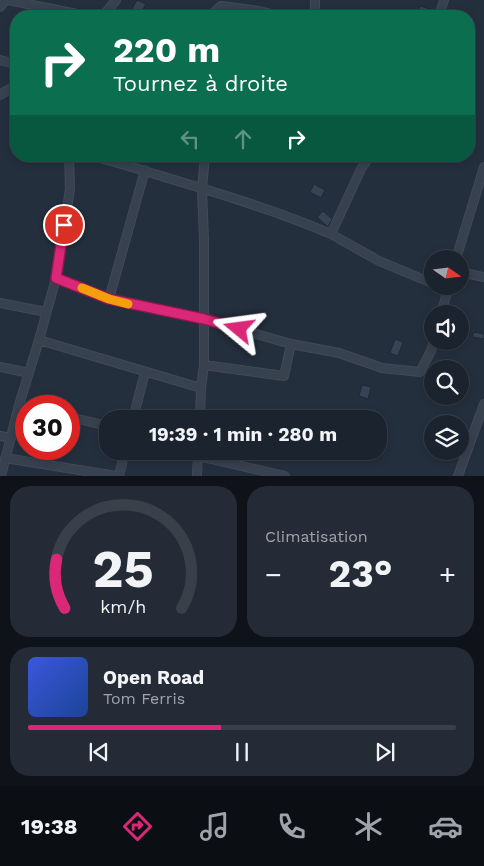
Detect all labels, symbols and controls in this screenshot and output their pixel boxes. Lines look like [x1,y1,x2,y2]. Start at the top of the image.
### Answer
text: 220 m [113,29,220,71]
icon: right [30,30,95,95]
text: Tournez à droite [113,71,288,96]
icon: left [176,125,204,153]
icon: ahead [229,125,257,153]
icon: right [282,125,310,153]
pin [43,204,85,246]
icon: arrive [50,211,78,239]
north arrow [424,250,469,295]
map controls [424,250,469,460]
position arrow [212,302,264,354]
button: sound [424,305,469,350]
button: search [424,360,469,405]
speed limit sign: 30 [15,395,80,460]
button: layers [424,415,469,460]
text: 19:39 · 1 min · 280 m [149,423,337,446]
text: Climatisation [265,527,368,546]
text: 25 [93,539,154,600]
text: 23° [329,552,393,596]
text: − [265,558,282,591]
text: + [439,558,456,591]
text: km/h [100,596,147,617]
text: Open Road [103,666,204,689]
text: Tom Ferris [103,689,185,708]
icon: previous [85,738,113,766]
icon: pause [228,738,256,766]
icon: next [371,738,399,766]
icon: directions [120,809,155,844]
icon: music [197,809,232,844]
icon: phone [274,809,309,844]
icon: climate [351,809,386,844]
icon: car [428,809,463,844]
text: 19:38 [21,814,78,839]

